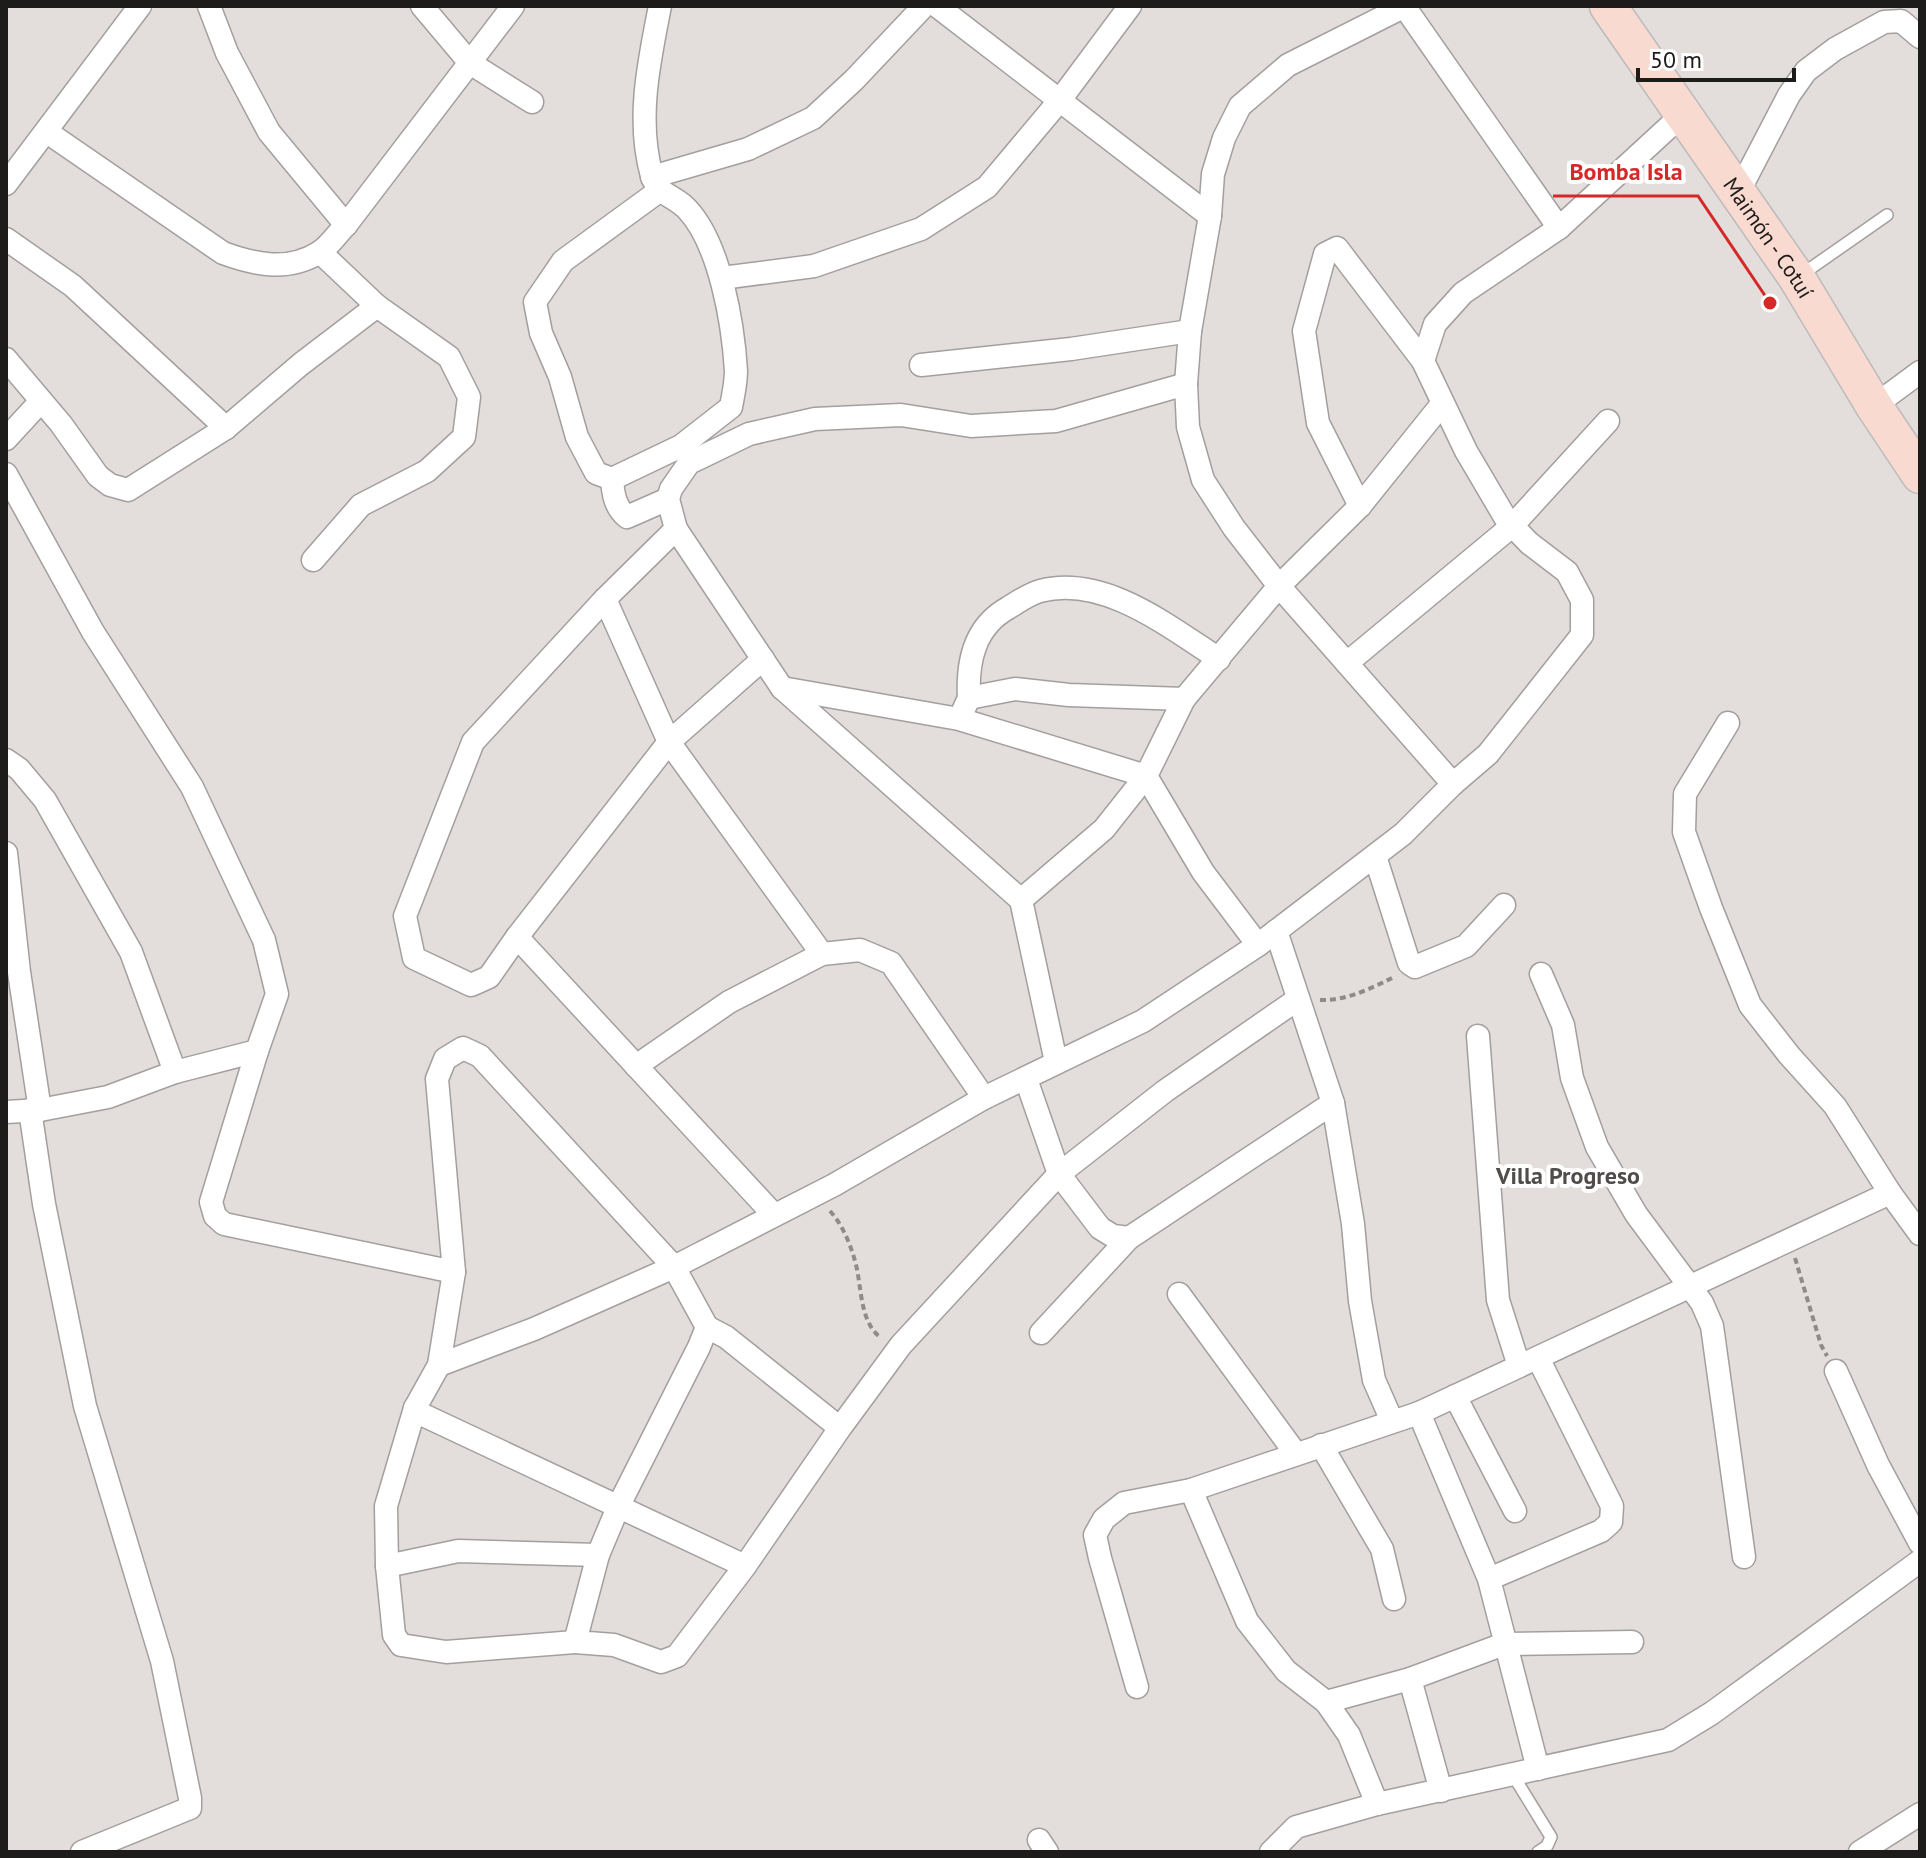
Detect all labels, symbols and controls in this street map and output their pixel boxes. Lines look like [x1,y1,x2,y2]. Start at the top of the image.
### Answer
scale bar [1638,32,1794,82]
text: 50 m [1650,44,1702,75]
callout: Bomba Isla [1553,148,1698,196]
text: Bomba Isla [1569,156,1683,187]
street label: Maimón - Cotuí [1717,172,1820,304]
district label: Villa Progreso [1495,1160,1640,1191]

